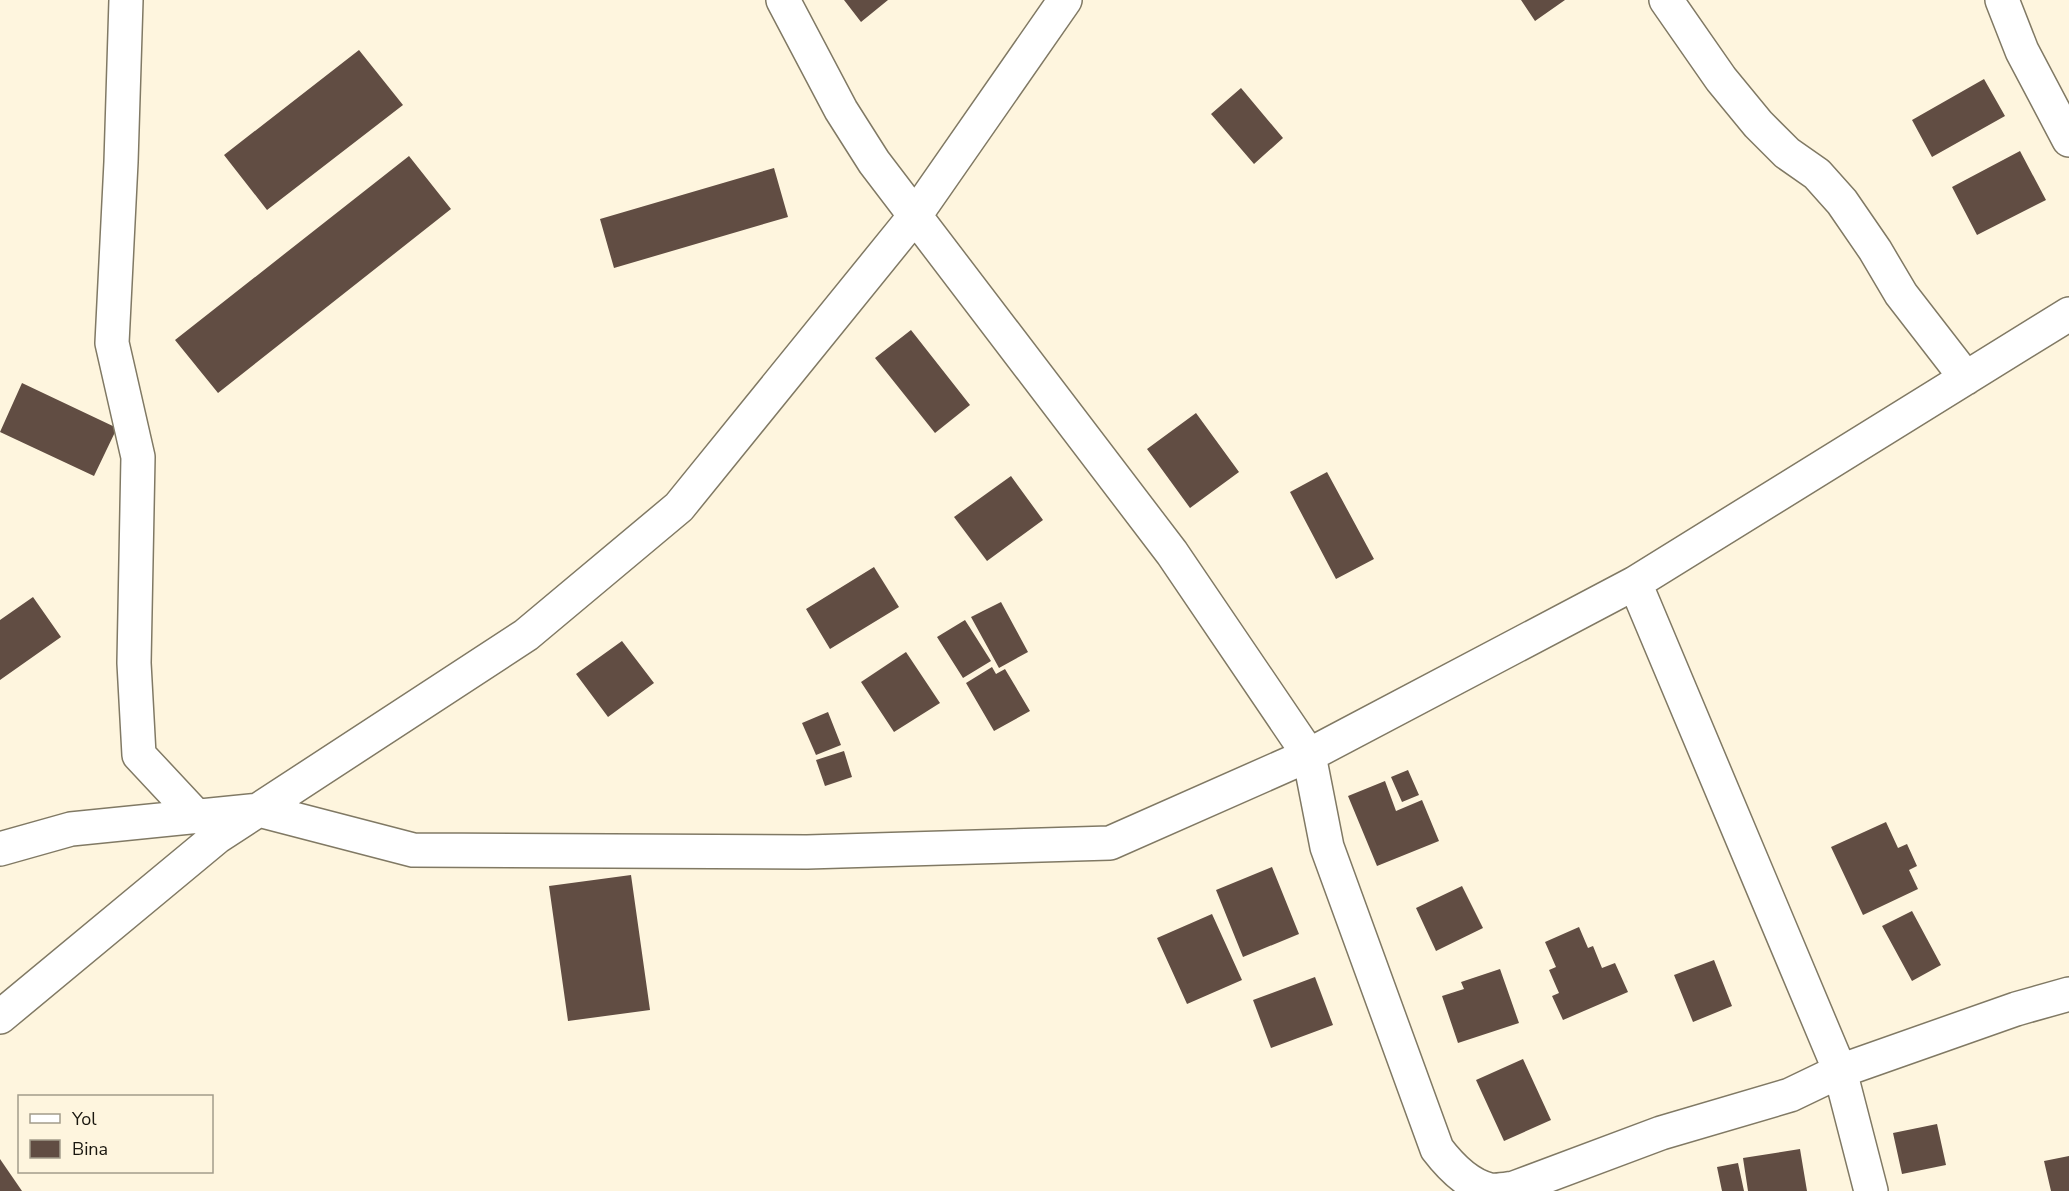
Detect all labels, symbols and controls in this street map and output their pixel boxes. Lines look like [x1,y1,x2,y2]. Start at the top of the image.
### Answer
legend [18,1095,213,1173]
text: Yol [71,1107,97,1131]
text: Bina [72,1137,108,1161]

